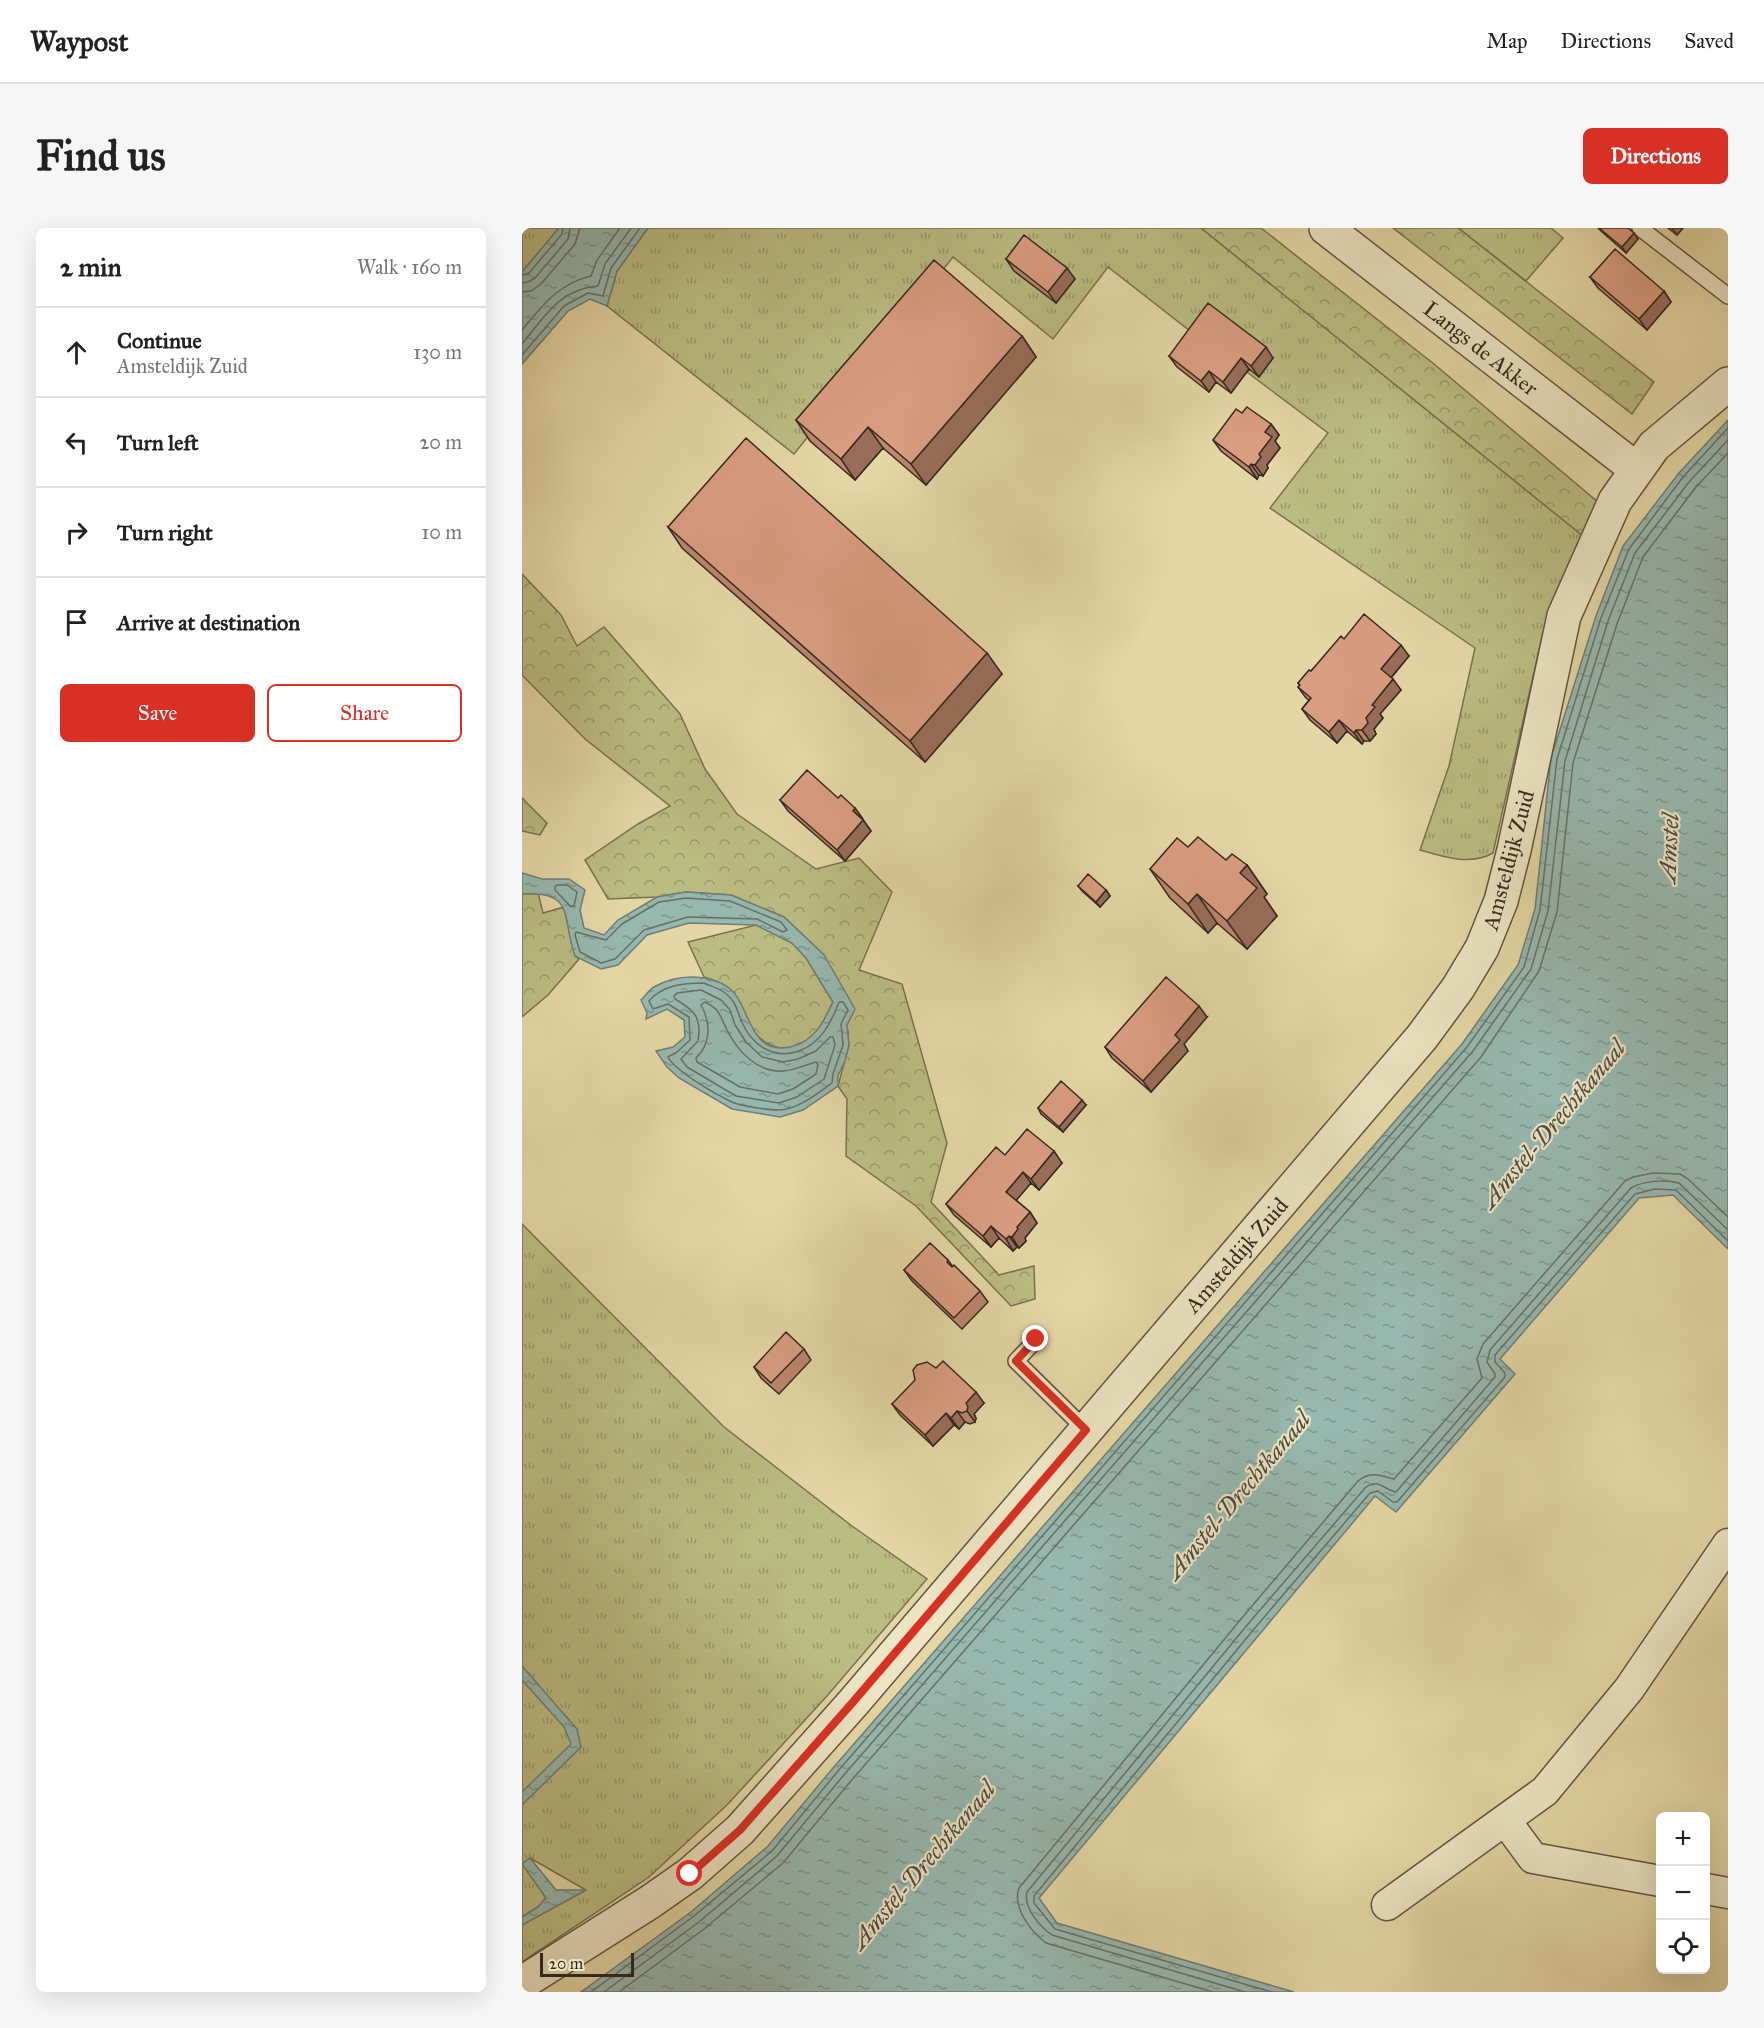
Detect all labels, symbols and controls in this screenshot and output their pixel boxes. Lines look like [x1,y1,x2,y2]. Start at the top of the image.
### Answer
text: Waypost [30,24,128,59]
text: Map [1487,28,1528,54]
text: Directions [1561,28,1651,54]
text: Saved [1684,28,1734,54]
button: Directions [1583,128,1728,184]
text: Find us [36,130,166,182]
text: 2 min [60,251,121,283]
text: Walk · 160 m [357,255,462,279]
street label: Langs de Akker [1418,295,1544,402]
text: Continue [117,327,202,354]
icon: ahead [60,336,93,369]
text: 130 m [413,340,462,364]
text: Amsteldijk Zuid [117,354,248,378]
icon: left [60,426,93,459]
text: Turn left [117,429,199,456]
text: 20 m [419,430,462,454]
icon: right [60,516,93,549]
text: Turn right [117,519,213,546]
text: 10 m [421,520,462,544]
icon: arrive [60,606,93,639]
text: Arrive at destination [117,609,300,636]
button: Save [60,684,255,742]
button: Share [267,684,462,742]
street label: Amsteldijk Zuid [1477,787,1540,934]
water label: Amstel [1652,810,1686,886]
water label: Amstel-Drechtkanaal [1472,1032,1634,1216]
street label: Amsteldijk Zuid [1178,1192,1294,1319]
route end [1022,1325,1048,1351]
water label: Amstel-Drechtkanaal [1157,1403,1319,1587]
water label: Amstel-Drechtkanaal [842,1773,1004,1957]
map controls [1656,1812,1710,1974]
button: + [1656,1812,1710,1866]
route start [676,1860,702,1886]
button: − [1656,1866,1710,1920]
button: locate [1656,1920,1710,1974]
scale bar [540,1950,634,1978]
text: 20 m [549,1954,583,1973]

